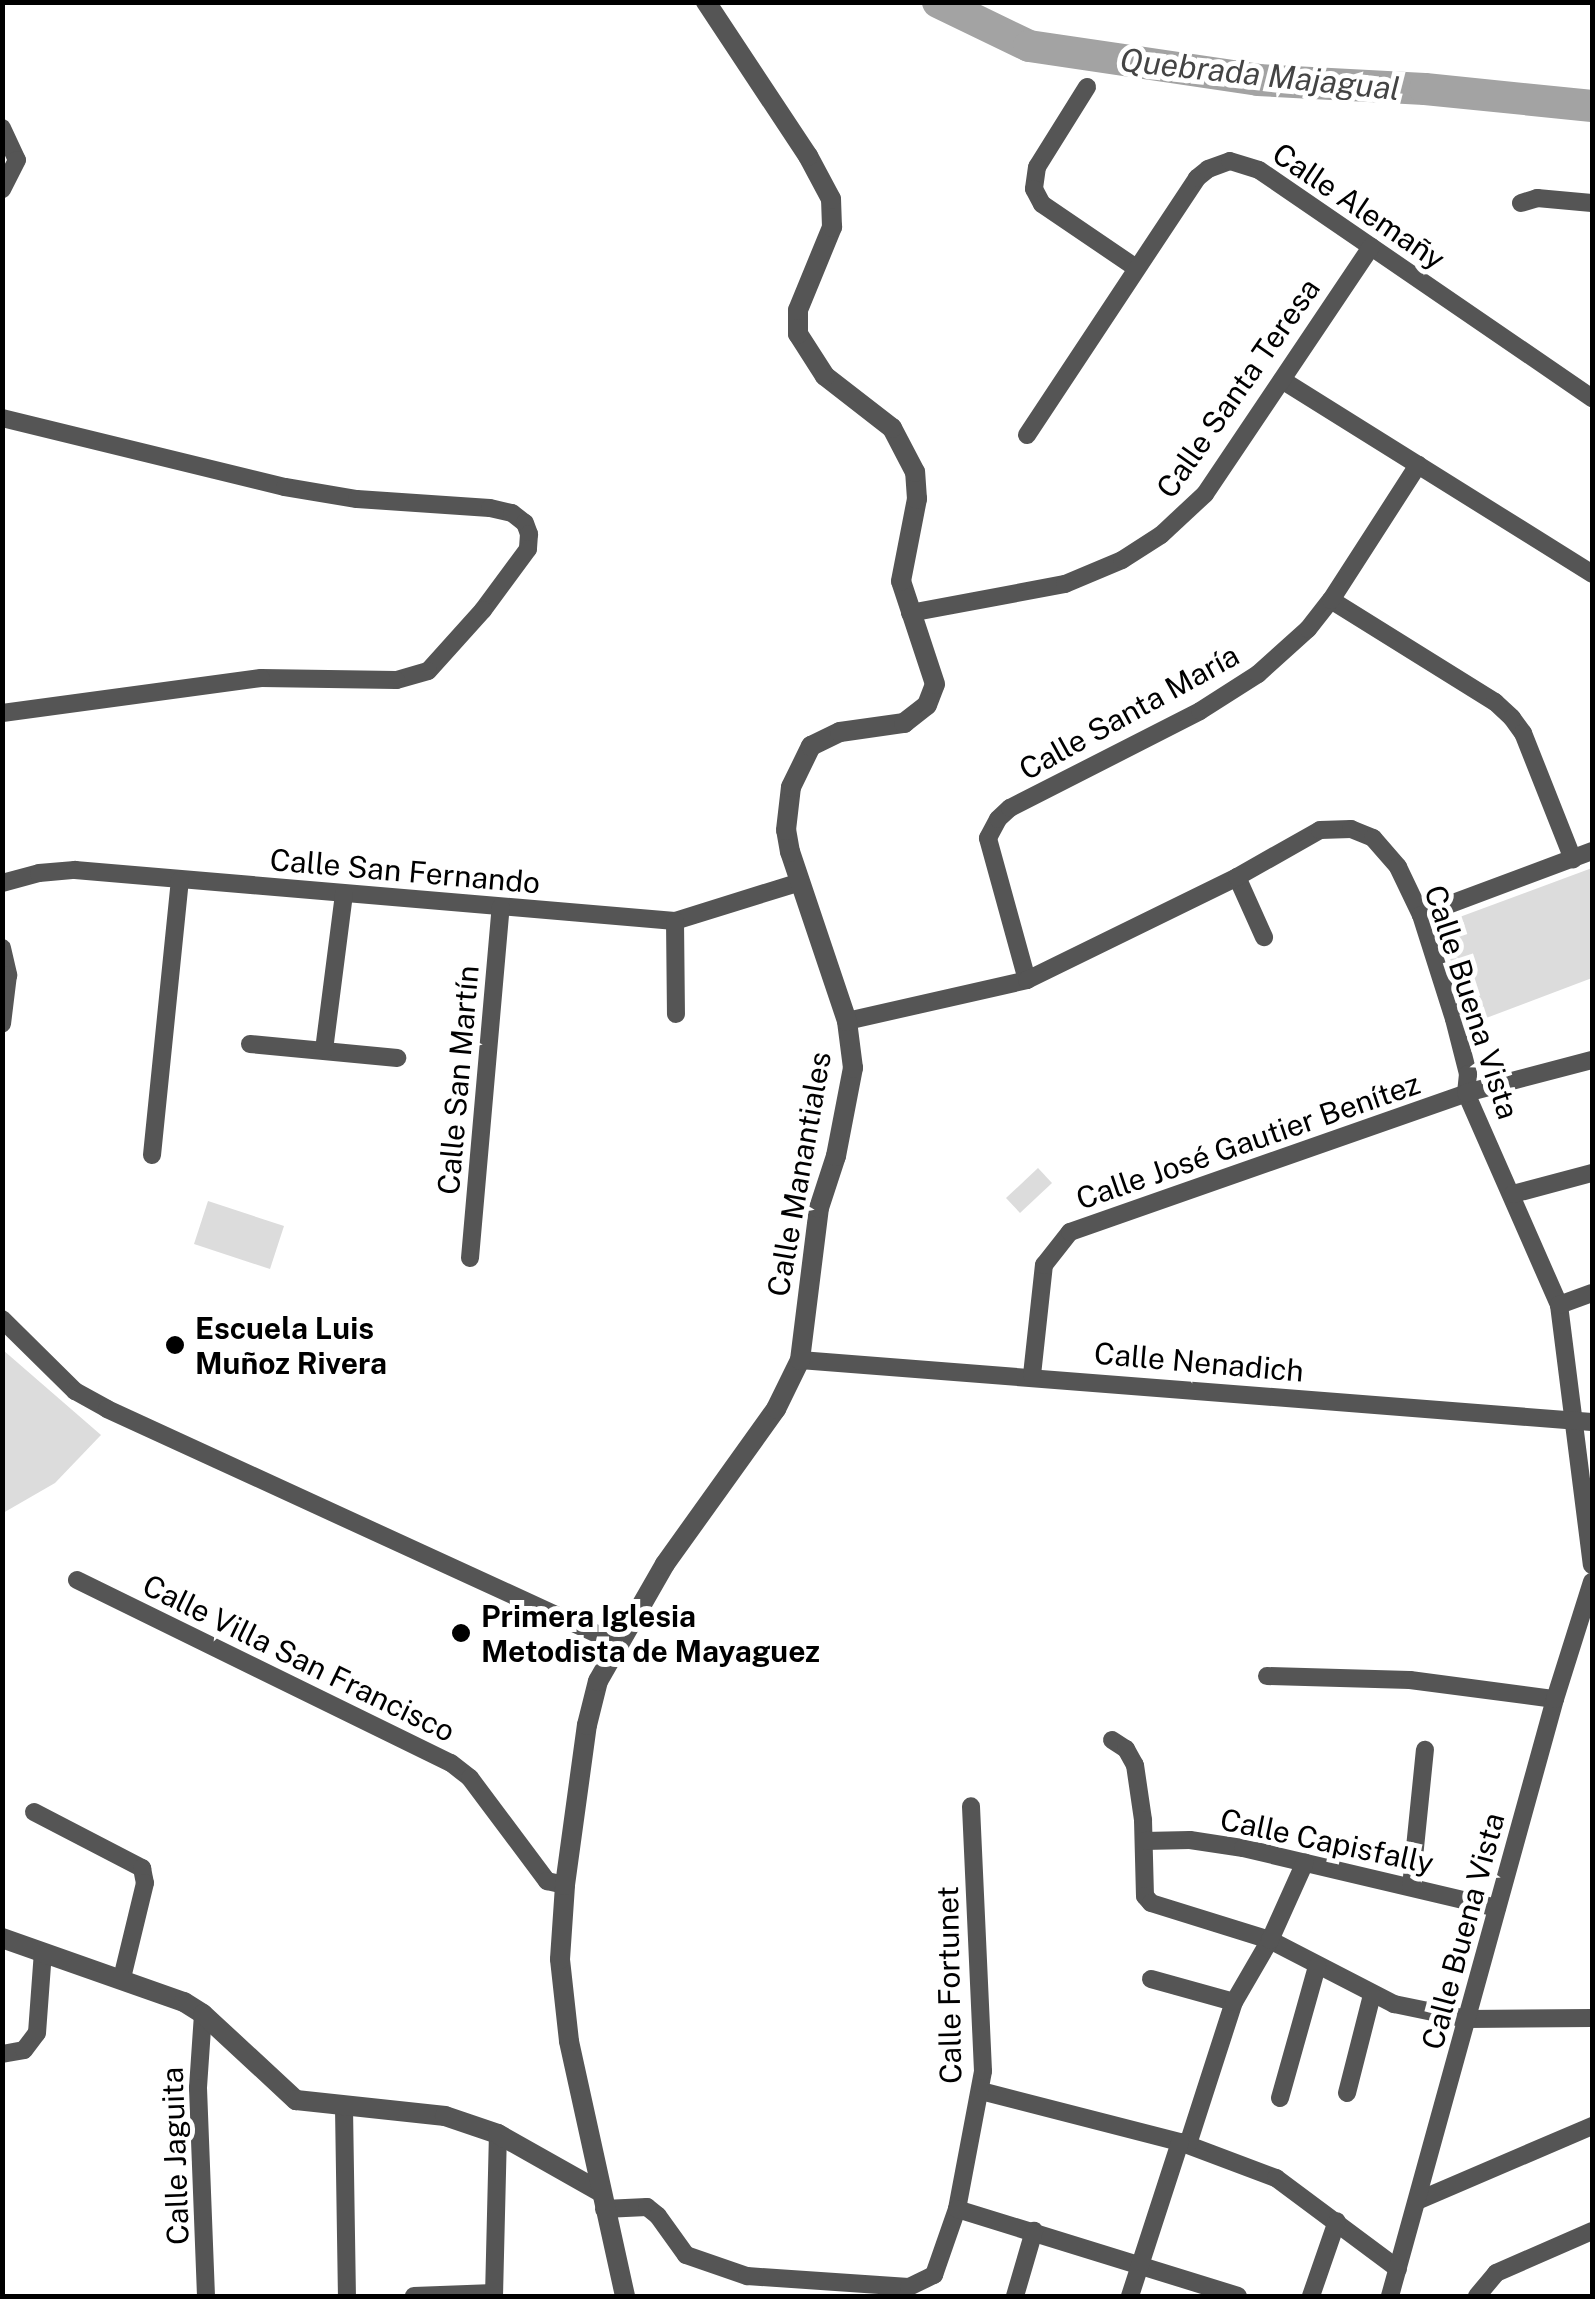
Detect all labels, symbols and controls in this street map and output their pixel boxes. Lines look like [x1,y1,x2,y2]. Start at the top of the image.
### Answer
water label: Quebrada Majagual [1118,41,1402,109]
street label: Calle Alemañy [1266,135,1452,277]
street label: Calle Santa Teresa [1149,271,1327,505]
street label: Calle Santa María [1013,637,1245,787]
street label: Calle San Fernando [268,841,542,901]
street label: Calle Buena Vista [1417,880,1527,1124]
street label: Calle San Martín [430,964,486,1196]
street label: Calle Manantiales [760,1049,838,1299]
street label: Calle José Gautier Benítez [1071,1065,1425,1217]
place label: Escuela Luis Muñoz Rivera [195,1310,387,1380]
marker: Escuela Luis Muñoz Rivera [164,1334,186,1356]
street label: Calle Nenadich [1093,1335,1305,1389]
street label: Calle Villa San Francisco [137,1567,461,1749]
place label: Primera Iglesia Metodista de Mayaguez [481,1598,820,1668]
marker: Primera Iglesia Metodista de Mayaguez [450,1622,472,1644]
street label: Calle Capisfally [1217,1801,1437,1881]
street label: Calle Buena Vista [1414,1808,1512,2054]
street label: Calle Fortunet [929,1886,969,2084]
street label: Calle Jaguita [154,2066,196,2246]

